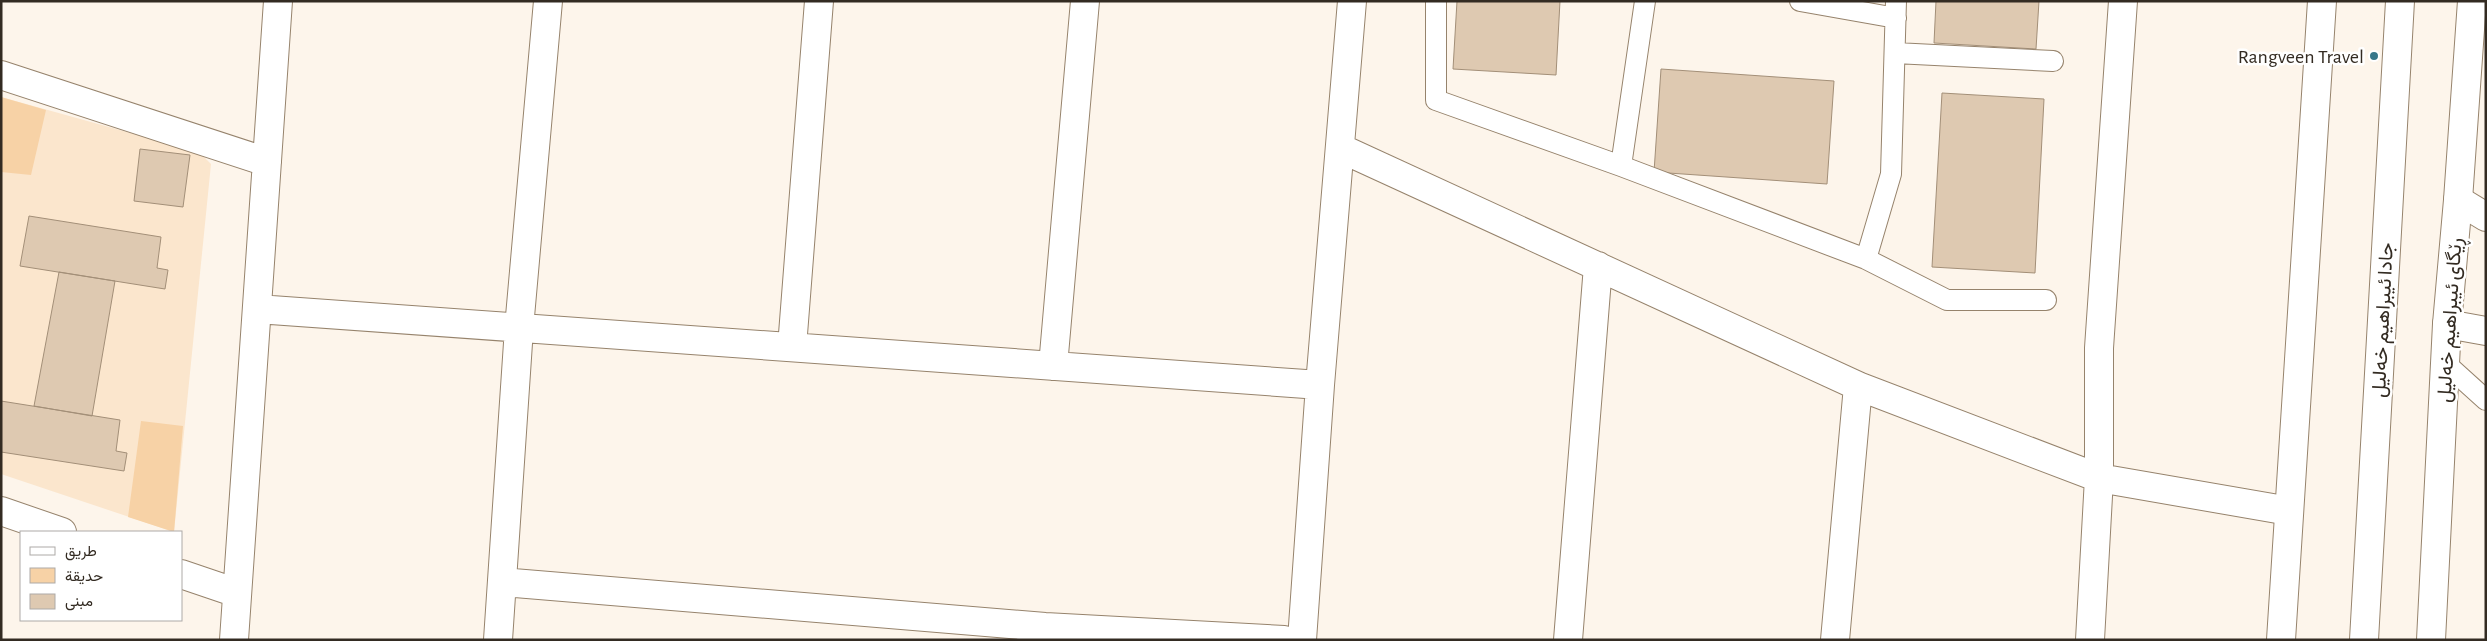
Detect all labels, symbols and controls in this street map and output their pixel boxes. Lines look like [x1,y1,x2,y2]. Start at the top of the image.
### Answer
place label: Rangveen Travel [2238,47,2364,67]
marker: Rangveen Travel [2368,50,2380,62]
street label: ڕێگای ئیبراهیم خەلیل [2434,237,2471,404]
street label: جادا ئیبراهیم خەلیل [2369,242,2399,398]
legend [20,531,182,621]
text: طريق [65,544,97,561]
text: حديقة [65,569,103,585]
text: مبنى [65,594,93,611]

